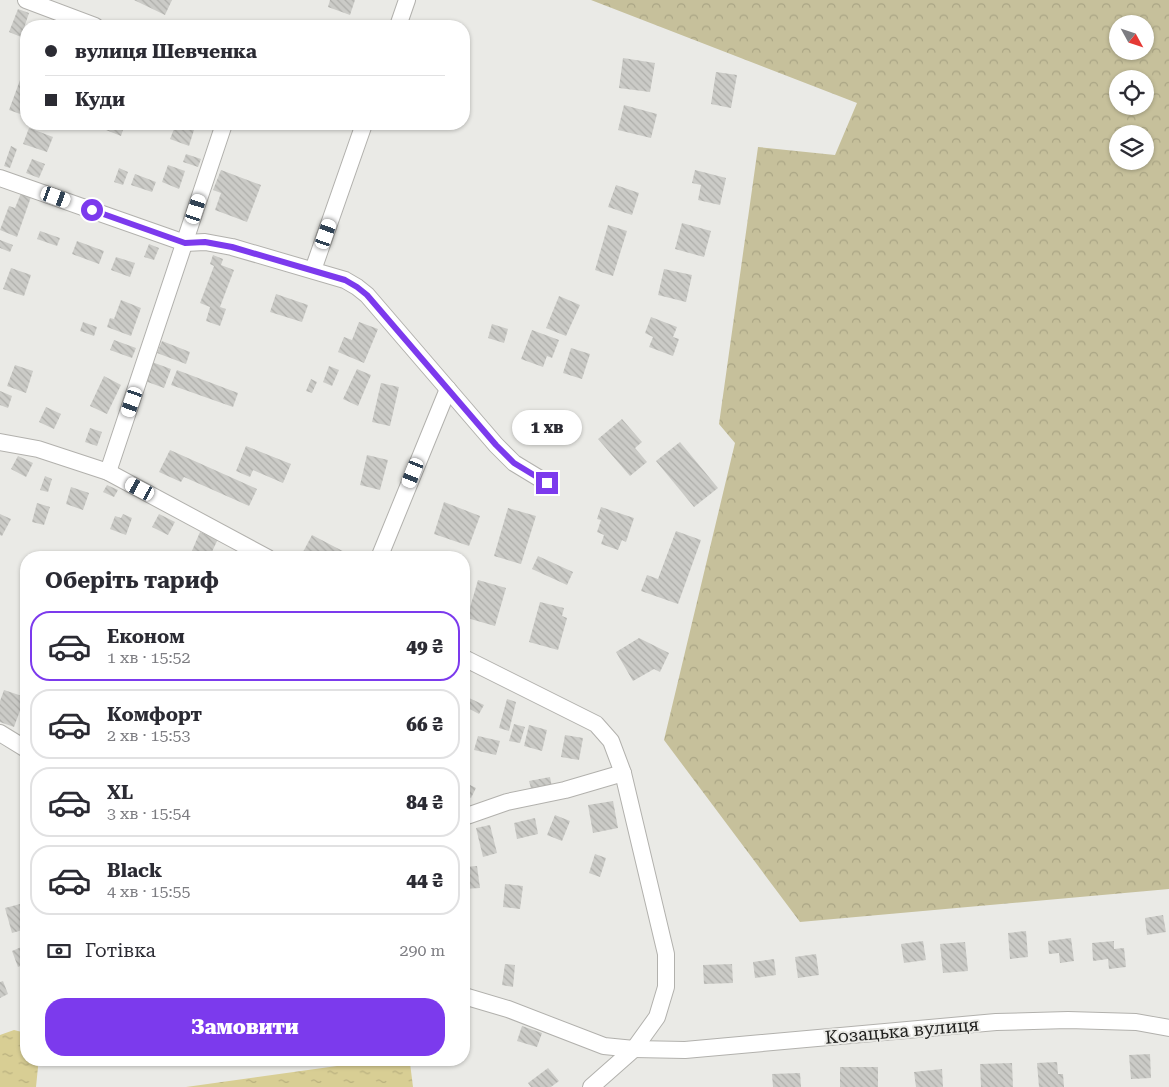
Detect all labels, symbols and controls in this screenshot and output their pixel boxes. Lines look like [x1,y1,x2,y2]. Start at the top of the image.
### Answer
north arrow [1109,15,1154,60]
map controls [1109,15,1154,170]
text: вулиця Шевченка [75,40,257,63]
button: locate [1109,70,1154,115]
text: Куди [75,88,125,111]
button: layers [1109,125,1154,170]
car [39,185,72,209]
car [184,192,207,226]
route start [81,199,103,221]
car [314,217,337,251]
car [120,385,143,419]
callout: 1 хв [512,410,582,446]
text: 1 хв [531,418,563,437]
car [400,456,425,490]
route end [536,472,558,494]
car [123,475,156,503]
text: Оберіть тариф [45,568,219,593]
icon: car [47,624,92,669]
text: Економ [107,625,185,648]
text: 49 ₴ [406,635,443,658]
text: 1 хв · 15:52 [107,648,191,667]
icon: car [47,702,92,747]
text: Комфорт [107,703,202,726]
text: 66 ₴ [406,713,443,736]
text: 2 хв · 15:53 [107,726,191,745]
icon: car [47,780,92,825]
text: XL [107,781,133,804]
text: 84 ₴ [406,791,443,814]
text: 3 хв · 15:54 [107,804,191,823]
icon: car [47,858,92,903]
text: Black [107,859,162,882]
text: 44 ₴ [406,869,443,892]
text: 4 хв · 15:55 [107,882,191,901]
icon: cash [45,937,73,965]
text: Готівка [85,939,156,962]
text: 290 m [399,941,445,960]
button: Замовити [45,998,445,1056]
street label: Козацька вулиця [824,1013,980,1048]

